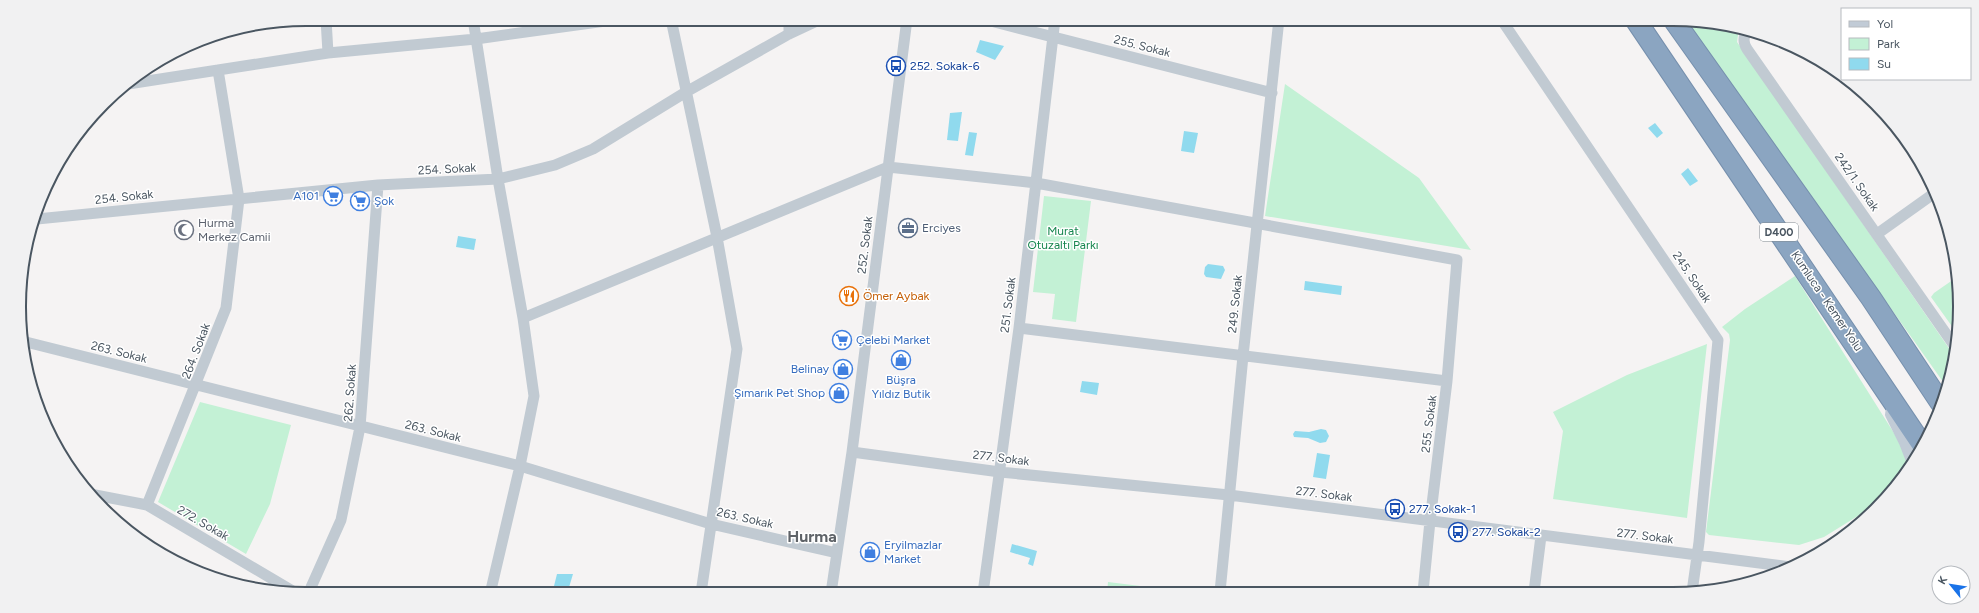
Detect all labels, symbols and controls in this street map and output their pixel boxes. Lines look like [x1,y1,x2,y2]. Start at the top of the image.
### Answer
legend [1841,8,1971,80]
text: Yol [1877,17,1893,31]
street label: 255. Sokak [1112,32,1172,60]
text: Park [1877,37,1900,51]
bus stop icon: 252. Sokak-6 [885,55,907,77]
text: Su [1877,57,1891,71]
place label: 252. Sokak-6 [910,59,980,73]
street label: 242/1. Sokak [1832,150,1882,214]
street label: 254. Sokak [417,160,477,178]
supermarket icon: A101 [322,185,344,207]
street label: 254. Sokak [94,187,154,207]
place label: A101 [293,189,319,203]
supermarket icon: Şok [349,190,371,212]
place label: Şok [374,194,394,208]
street label: 252. Sokak [855,215,875,275]
place label: Hurma Merkez Camii [198,216,270,244]
office icon: Erciyes [897,217,919,239]
mosque icon: Hurma Merkez Camii [173,219,195,241]
place label: Erciyes [922,221,961,235]
road number: D400 [1760,223,1798,241]
park label: Murat Otuzaltı Parkı [1027,224,1099,252]
street label: Kumluca - Kemer Yolu [1788,248,1866,354]
street label: 245. Sokak [1670,249,1714,305]
street label: 249. Sokak [1225,274,1245,334]
street label: 251. Sokak [998,276,1018,334]
restaurant icon: Ömer Aybak [838,285,860,307]
place label: Ömer Aybak [863,289,930,303]
street label: 264. Sokak [179,321,213,381]
supermarket icon: Çelebi Market [831,329,853,351]
place label: Çelebi Market [856,333,931,347]
street label: 263. Sokak [89,338,149,366]
shop icon: Büşra Yıldız Butik [890,349,912,371]
shop icon: Belinay [832,358,854,380]
place label: Belinay [791,362,830,376]
street label: 262. Sokak [341,364,359,422]
place label: Büşra Yıldız Butik [872,373,930,401]
shop icon: Şımarık Pet Shop [828,382,850,404]
place label: Şımarık Pet Shop [734,386,825,400]
street label: 255. Sokak [1419,394,1439,454]
street label: 263. Sokak [403,417,463,445]
street label: 277. Sokak [972,448,1030,468]
street label: 277. Sokak [1295,484,1353,504]
bus stop icon: 277. Sokak-1 [1384,498,1406,520]
place label: 277. Sokak-1 [1409,502,1476,516]
street label: 272. Sokak [175,503,231,543]
street label: 263. Sokak [715,505,775,531]
bus stop icon: 277. Sokak-2 [1447,521,1469,543]
place label: 277. Sokak-2 [1472,525,1541,539]
street label: 277. Sokak [1616,526,1674,546]
district label: Hurma [787,527,837,546]
place label: Eryilmazlar Market [884,538,942,566]
shop icon: Eryilmazlar Market [859,541,881,563]
north arrow [1931,565,1971,605]
text: K [1935,573,1951,587]

